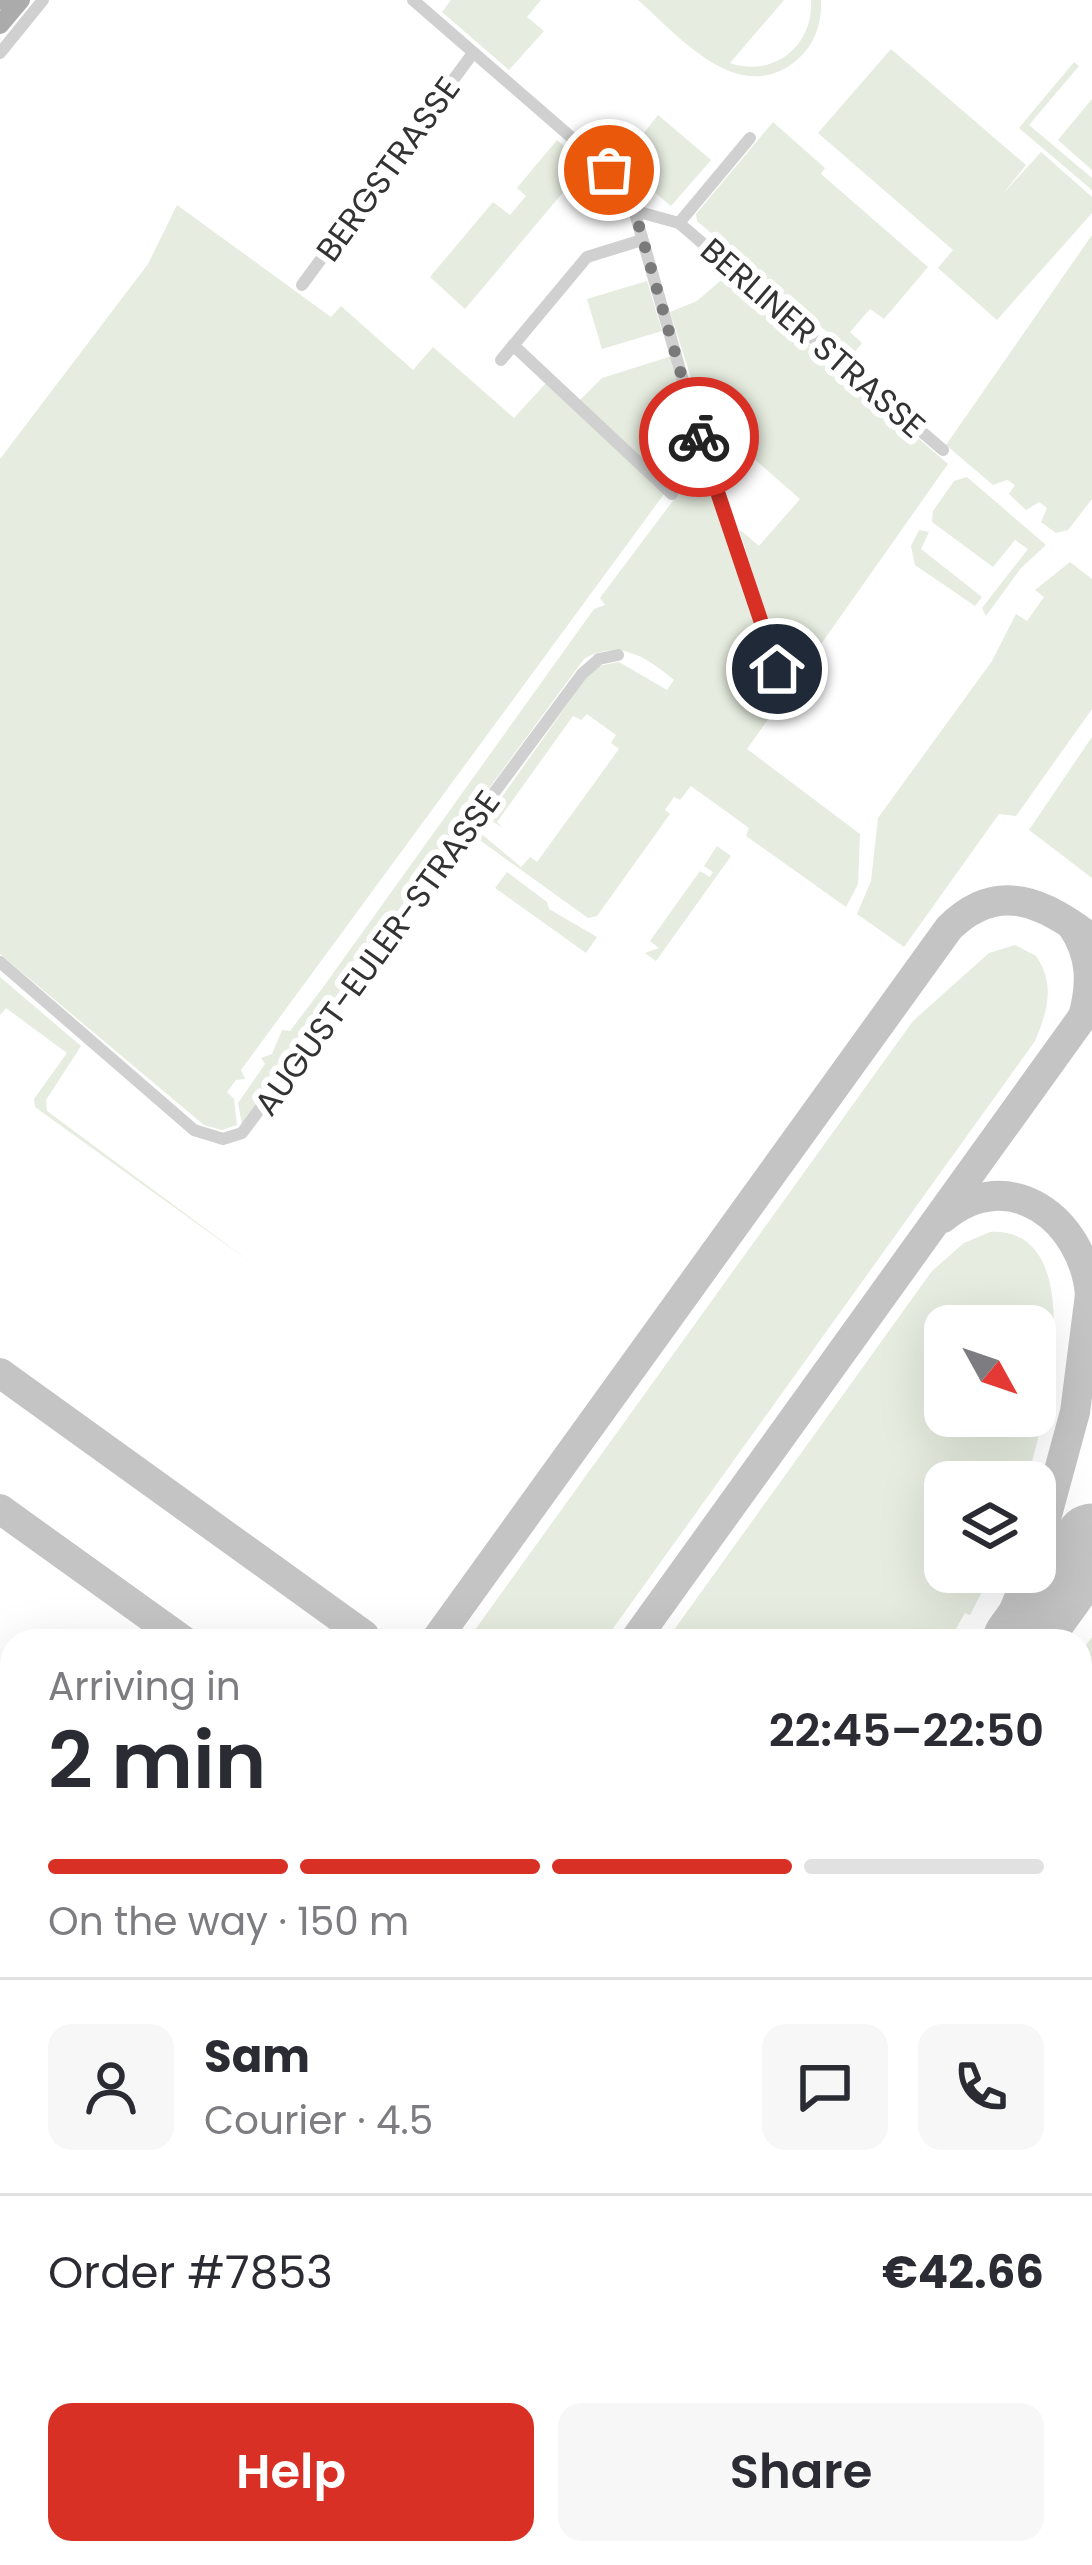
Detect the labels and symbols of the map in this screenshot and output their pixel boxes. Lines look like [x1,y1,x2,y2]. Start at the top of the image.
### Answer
street label: BERGSTRASSE [305,67,471,271]
pin [558,119,660,221]
street label: BERLINER STRASSE [690,227,936,449]
courier [639,377,759,497]
pin [726,618,828,720]
street label: AUGUST-EULER-STRASSE [243,781,511,1125]
north arrow [924,1305,1056,1437]

